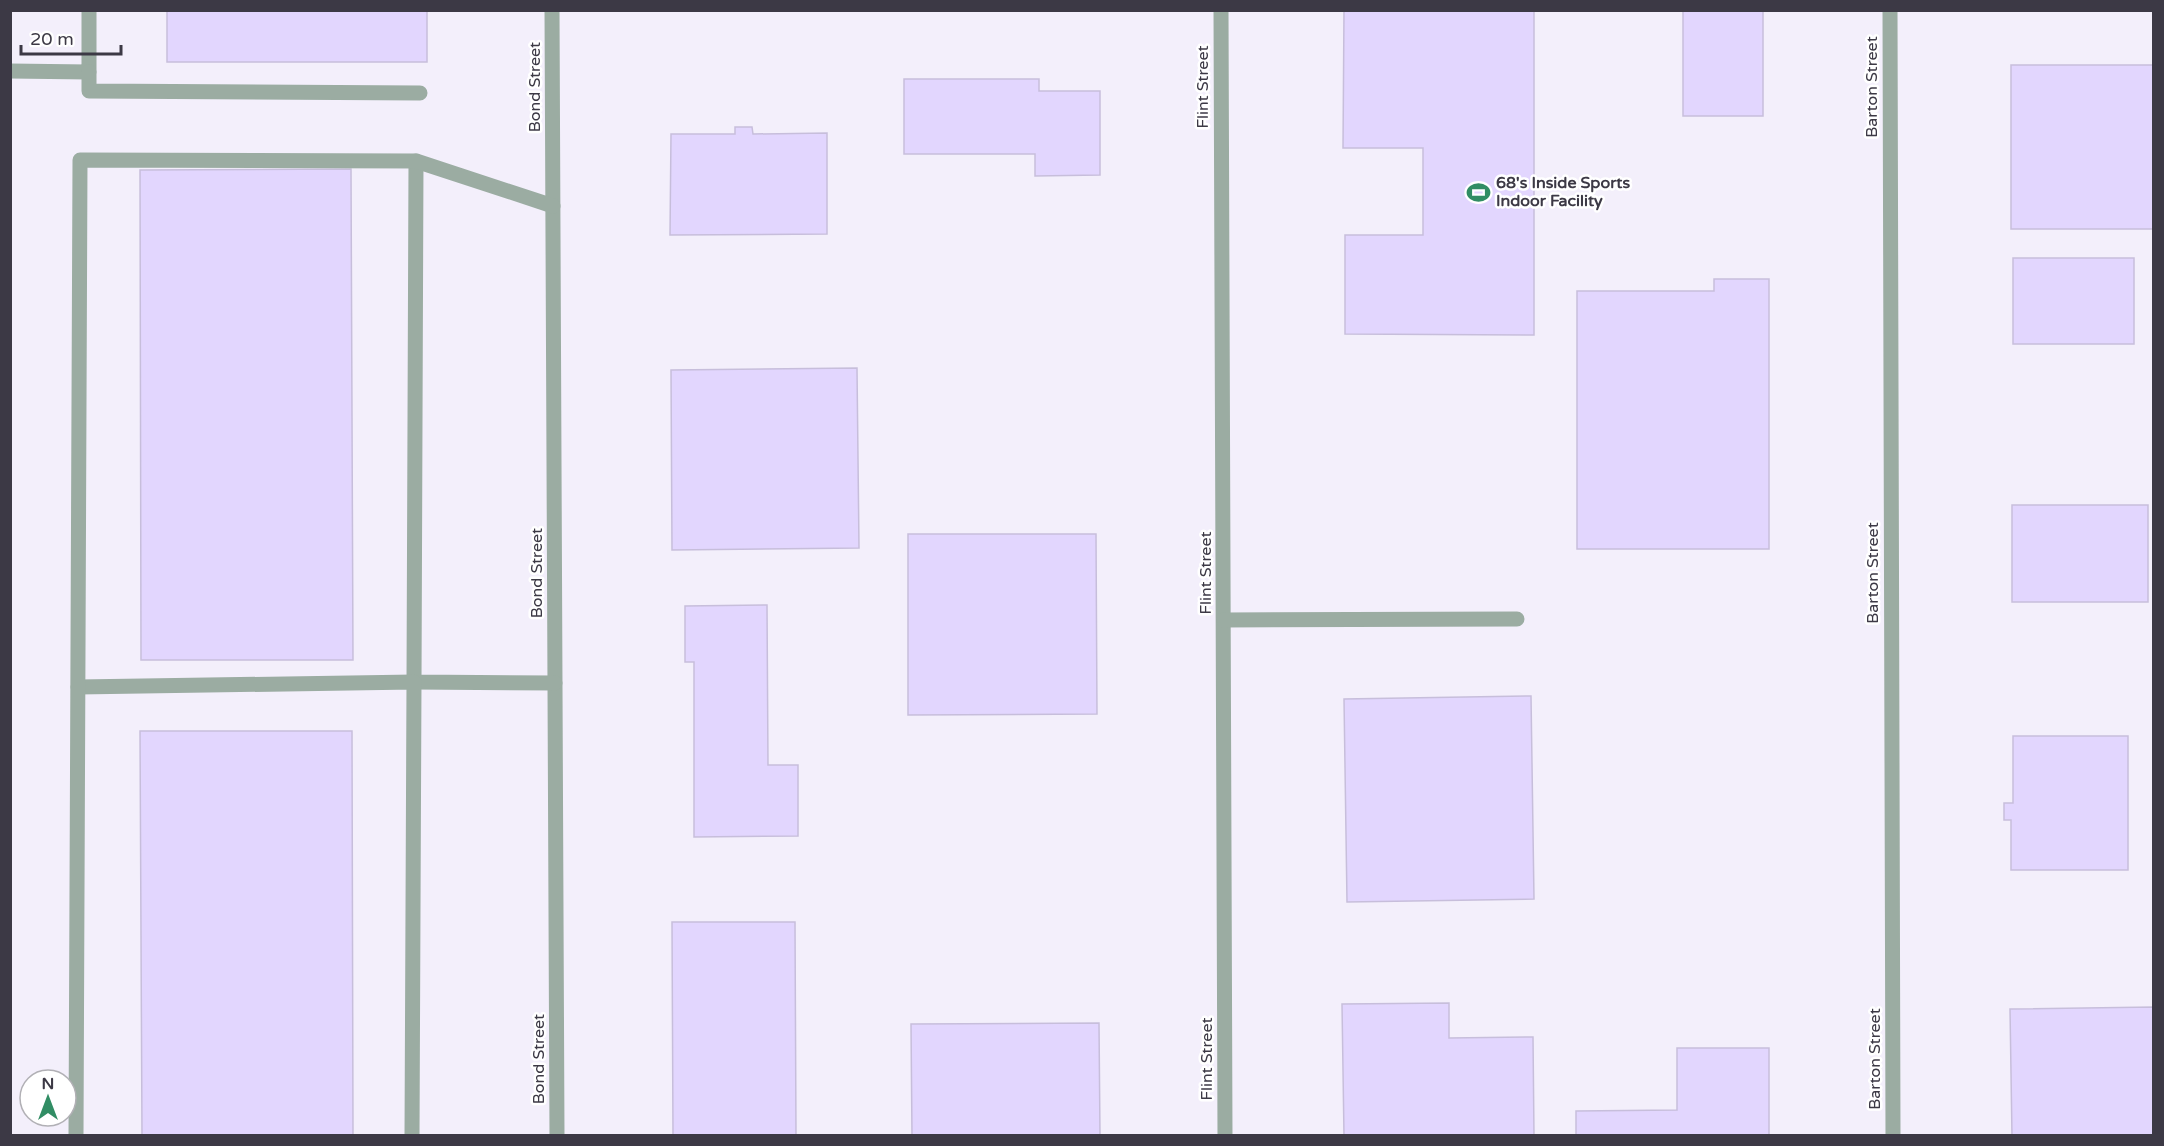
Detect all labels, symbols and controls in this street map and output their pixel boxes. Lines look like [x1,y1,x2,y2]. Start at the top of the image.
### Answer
scale bar [21,18,122,56]
text: 20 m [30,28,74,50]
street label: Barton Street [1862,36,1882,138]
street label: Bond Street [525,42,545,132]
street label: Flint Street [1193,45,1213,129]
place label: 68's Inside Sports Indoor Facility [1496,173,1630,211]
sports icon: 68's Inside Sports Indoor Facility [1465,179,1491,205]
street label: Barton Street [1863,522,1883,624]
street label: Bond Street [527,528,547,618]
street label: Flint Street [1196,531,1216,615]
street label: Barton Street [1865,1008,1885,1110]
street label: Bond Street [529,1014,549,1104]
street label: Flint Street [1197,1017,1217,1101]
north arrow [18,1068,78,1128]
text: N [42,1074,54,1094]

